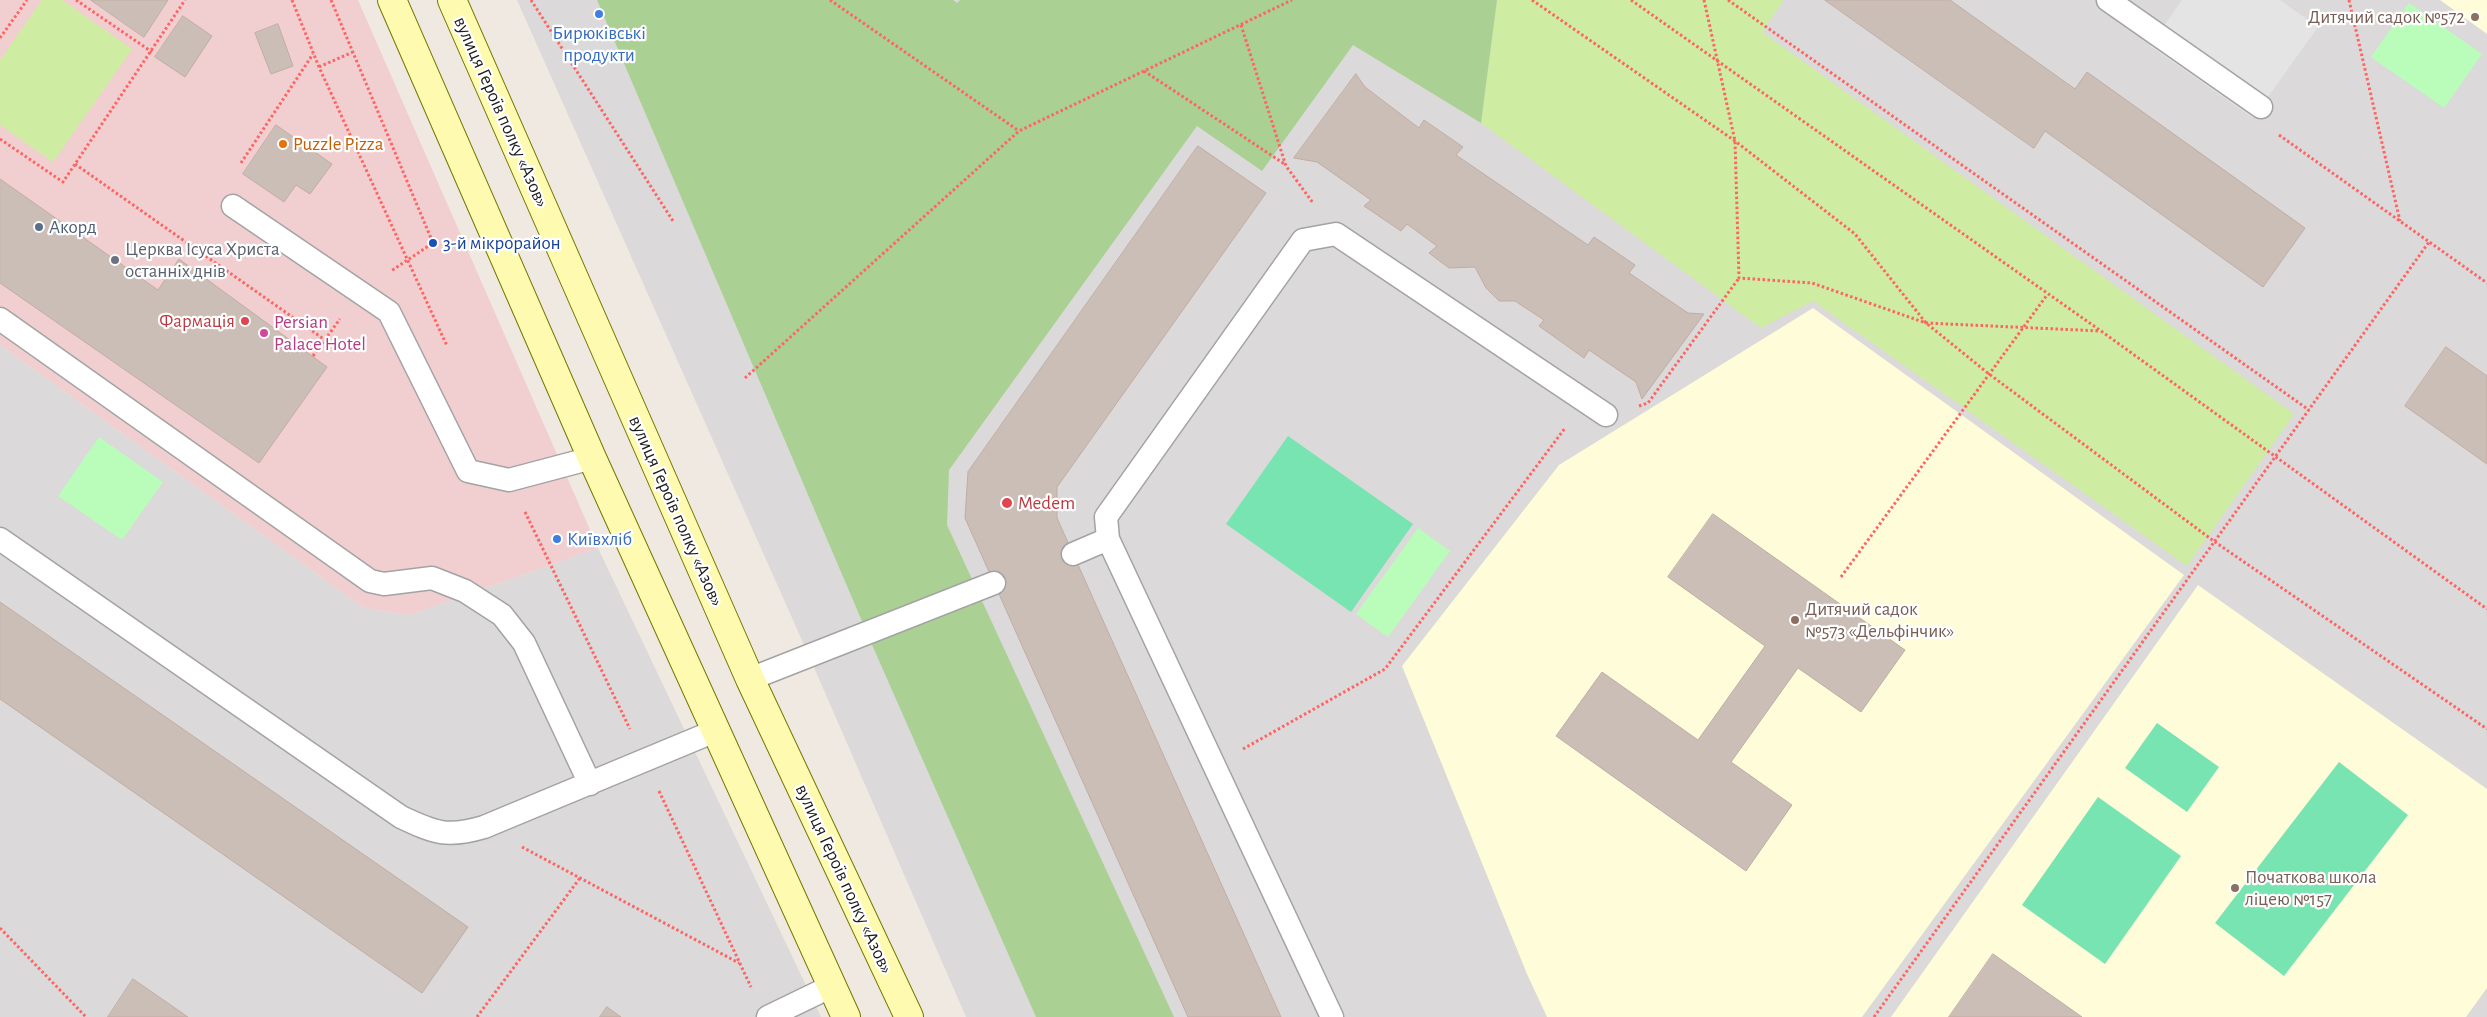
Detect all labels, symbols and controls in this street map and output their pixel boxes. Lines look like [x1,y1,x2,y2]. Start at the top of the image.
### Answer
place label: Дитячий садок №572 [2308,6,2465,28]
marker: Бирюківські продукти [593,8,605,20]
marker: Дитячий садок №572 [2469,11,2481,23]
street label: вулиця Героїв полку «Азов» [449,13,553,211]
place label: Бирюківські продукти [552,22,646,66]
place label: Puzzle Pizza [293,133,383,155]
marker: Puzzle Pizza [277,138,289,150]
place label: Акорд [49,216,97,238]
marker: Акорд [33,221,45,233]
place label: 3-й мікрорайон [443,232,561,254]
marker: 3-й мікрорайон [427,237,439,249]
place label: Церква Ісуса Христа останніх днів [125,238,280,282]
marker: Церква Ісуса Христа останніх днів [109,254,121,266]
place label: Фармація [159,310,235,332]
place label: Persian Palace Hotel [274,311,366,355]
marker: Фармація [239,315,251,327]
marker: Persian Palace Hotel [258,327,270,339]
street label: вулиця Героїв полку «Азов» [624,412,728,610]
place label: Medem [1018,492,1075,514]
marker: Medem [1000,496,1014,510]
place label: Київхліб [567,528,632,550]
marker: Київхліб [551,533,563,545]
place label: Дитячий садок №573 «Дельфінчик» [1805,598,1954,642]
marker: Дитячий садок №573 «Дельфінчик» [1789,614,1801,626]
street label: вулиця Героїв полку «Азов» [790,781,898,977]
place label: Початкова школа ліцею №157 [2245,866,2377,910]
marker: Початкова школа ліцею №157 [2229,882,2241,894]

